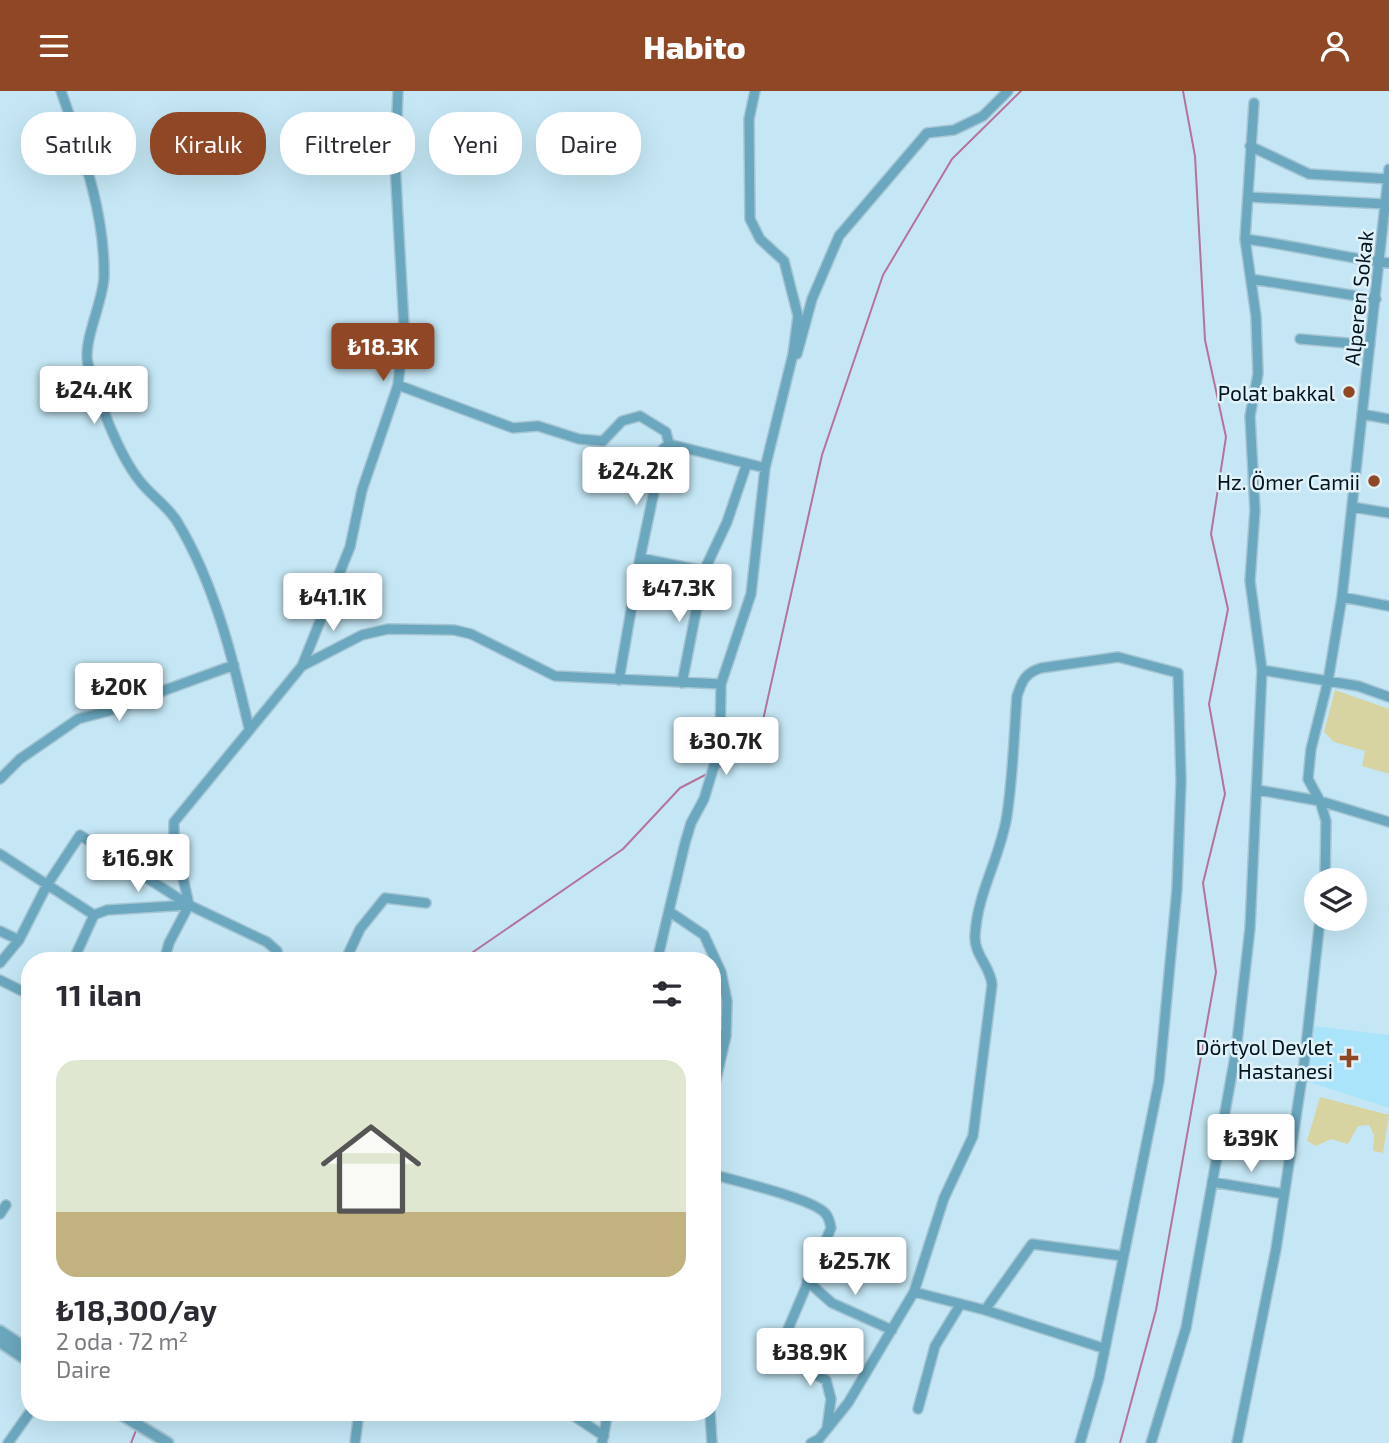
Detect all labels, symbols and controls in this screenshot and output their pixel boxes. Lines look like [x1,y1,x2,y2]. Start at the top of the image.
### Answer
icon: menu [35,27,73,65]
text: Habito [643,27,746,65]
icon: person [1316,27,1354,65]
chip: Satılık [21,112,136,175]
chip: Kiralık [150,112,266,175]
chip: Filtreler [280,112,415,175]
chip: Yeni [429,112,522,175]
chip: Daire [536,112,641,175]
street label: Alperen Sokak [1338,229,1378,367]
pin: ₺18.3K [326,323,440,383]
text: ₺18.3K [347,332,419,360]
pin: ₺24.4K [37,367,151,426]
text: ₺24.4K [56,375,132,403]
place label: Polat bakkal [1218,380,1336,405]
marker: Polat bakkal [1341,384,1357,400]
pin: ₺24.2K [579,447,693,507]
text: ₺24.2K [598,456,674,484]
place label: Hz. Ömer Camii [1217,469,1360,494]
marker: Hz. Ömer Camii [1366,473,1382,489]
pin: ₺47.3K [622,565,736,624]
pin: ₺41.1K [276,573,390,633]
text: ₺47.3K [643,573,715,601]
text: ₺41.1K [299,582,367,610]
pin: ₺20K [78,663,160,723]
text: ₺20K [91,672,147,700]
pin: ₺30.7K [669,717,783,777]
text: ₺30.7K [690,726,762,754]
pin: ₺16.9K [81,835,195,894]
text: ₺16.9K [103,843,173,871]
map controls [1304,868,1367,931]
button: layers [1304,868,1367,931]
icon: filters [648,975,686,1013]
text: 11 ilan [56,976,142,1012]
place label: Dörtyol Devlet Hastanesi [1196,1034,1333,1083]
marker: Dörtyol Devlet Hastanesi [1339,1048,1359,1068]
icon: home [308,1106,434,1232]
pin: ₺39K [1210,1115,1292,1174]
text: ₺39K [1224,1123,1278,1151]
pin: ₺25.7K [798,1237,912,1297]
text: ₺25.7K [819,1246,891,1274]
text: ₺18,300/ay [56,1291,217,1327]
text: 2 oda · 72 m² [56,1327,188,1355]
pin: ₺38.9K [753,1329,867,1388]
text: ₺38.9K [773,1337,847,1365]
text: Daire [56,1355,111,1383]

